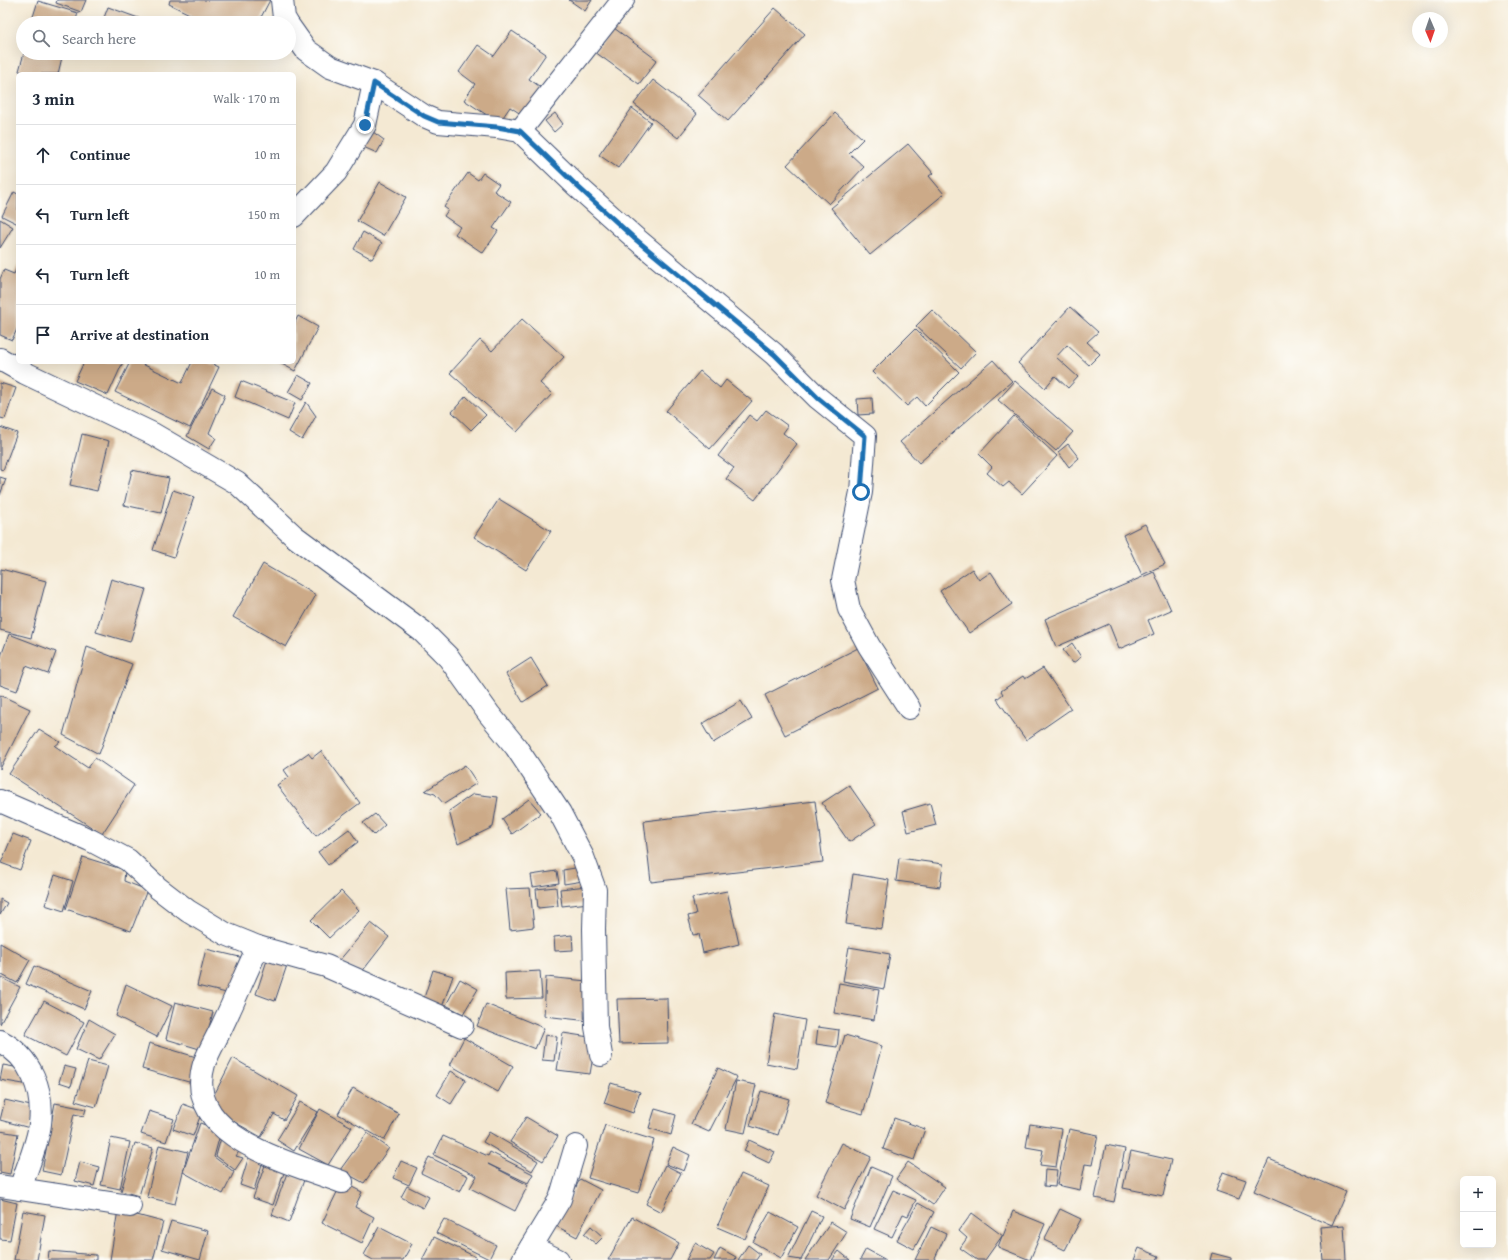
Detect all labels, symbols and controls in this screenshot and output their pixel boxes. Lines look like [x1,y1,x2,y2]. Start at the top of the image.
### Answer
north arrow [1412,12,1448,48]
search box [16,16,296,60]
icon: search [30,27,52,49]
text: Search here [62,28,136,49]
text: 3 min [32,86,74,111]
text: Walk · 170 m [213,89,280,108]
route end [356,116,374,134]
icon: ahead [32,144,54,166]
text: Continue [70,144,131,165]
text: 10 m [254,145,280,164]
icon: left [32,204,54,226]
text: Turn left [70,204,129,225]
text: 150 m [248,205,280,224]
icon: left [32,264,54,286]
text: Turn left [70,264,129,285]
text: 10 m [254,265,280,284]
icon: arrive [32,324,54,346]
text: Arrive at destination [70,324,209,345]
route start [852,483,870,501]
map controls [1460,1176,1496,1248]
button: + [1460,1176,1496,1212]
button: − [1460,1212,1496,1248]

